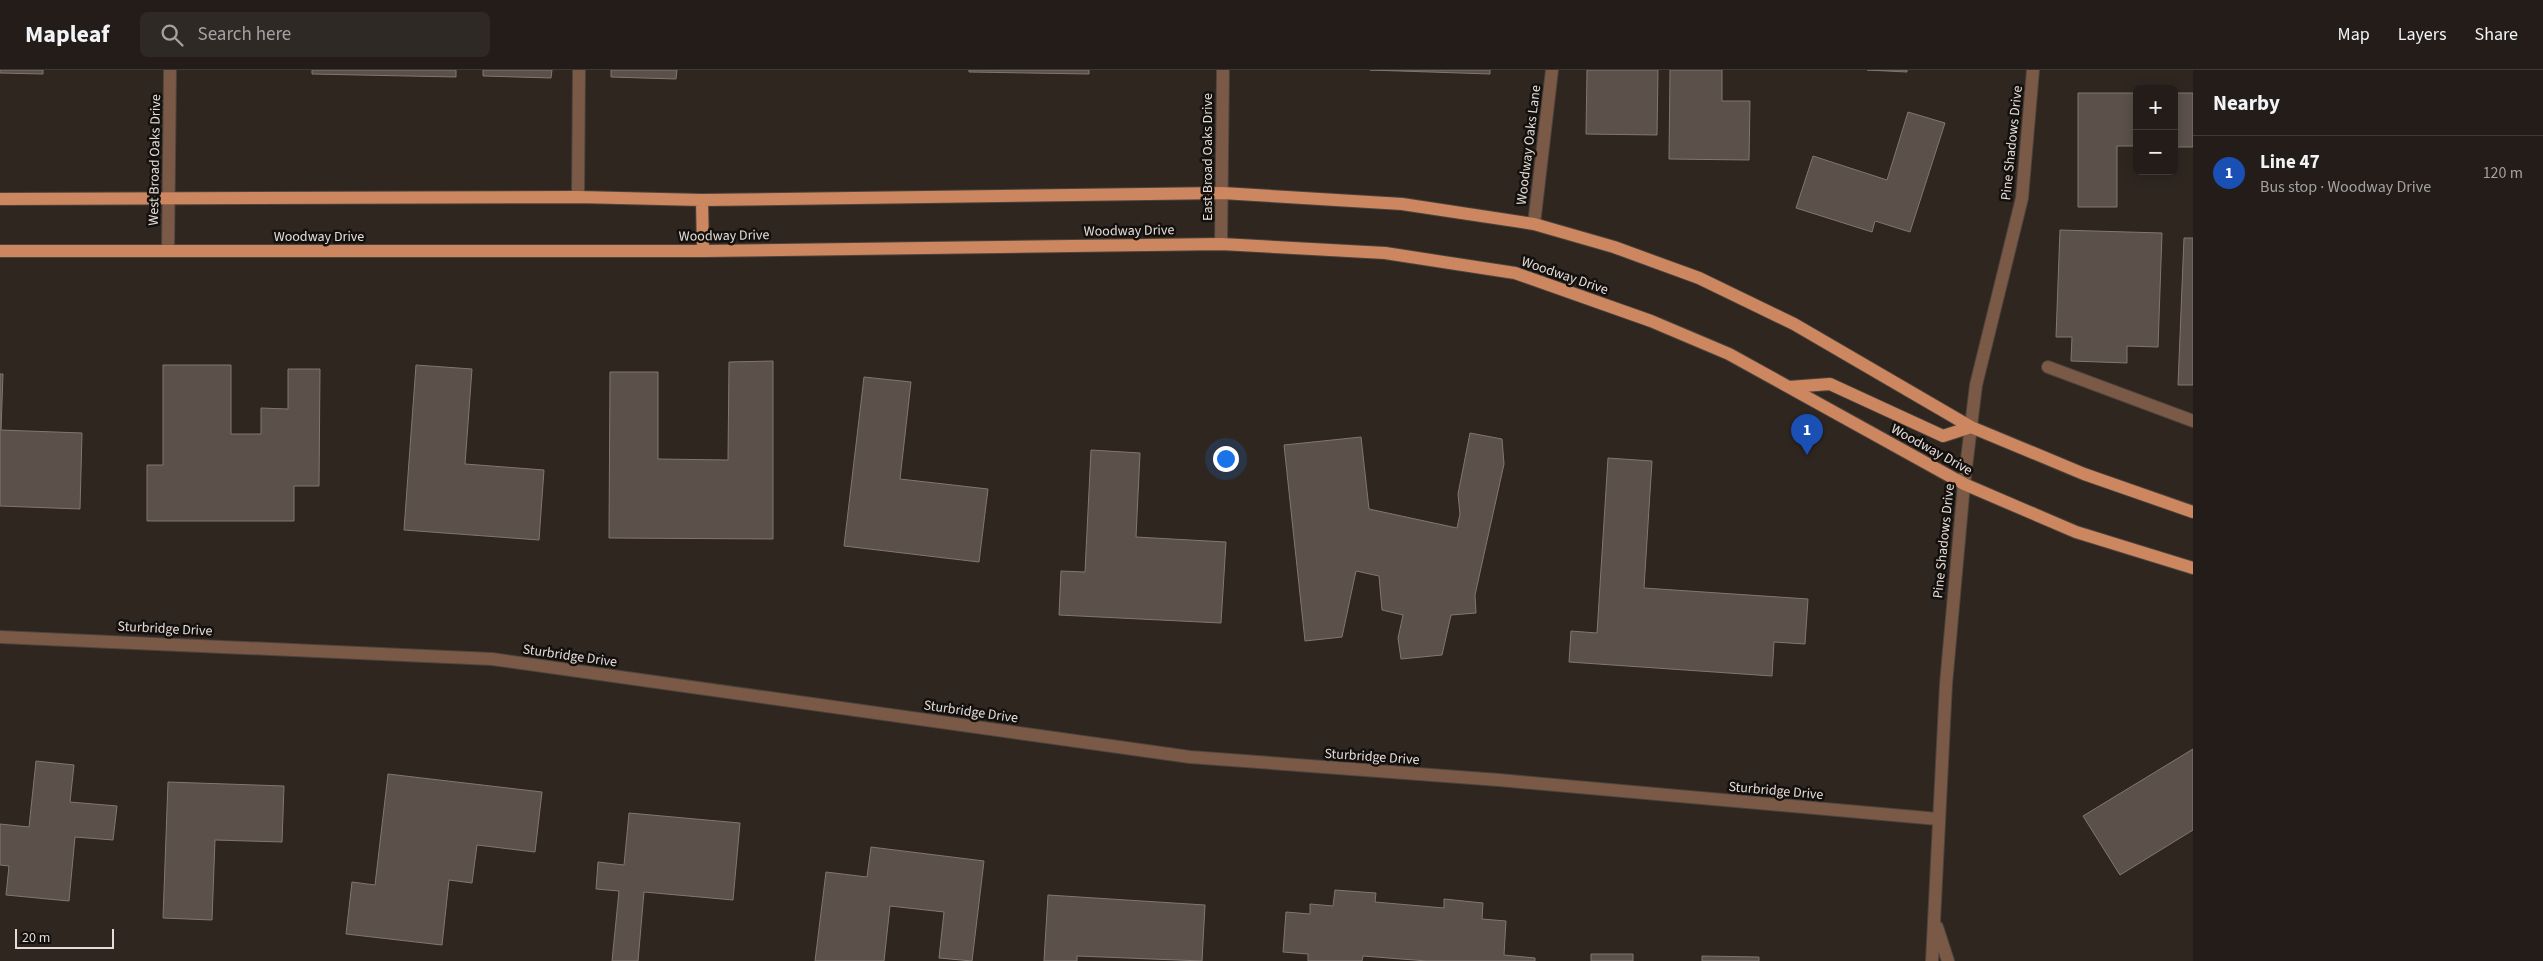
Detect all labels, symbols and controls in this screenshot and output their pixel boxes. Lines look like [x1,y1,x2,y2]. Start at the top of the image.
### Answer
search box [140,12,490,57]
text: Mapleaf [25,17,110,52]
icon: search [158,21,186,49]
text: Search here [198,21,291,48]
text: Map [2338,22,2370,47]
text: Layers [2398,22,2447,47]
text: Share [2475,22,2518,47]
street label: Woodway Oaks Lane [1512,84,1546,206]
street label: Pine Shadows Drive [1996,85,2028,201]
map controls [2133,85,2178,175]
button: + [2133,85,2178,130]
text: Nearby [2213,88,2280,118]
street label: East Broad Oaks Drive [1198,93,1218,221]
street label: West Broad Oaks Drive [144,94,166,226]
button: − [2133,130,2178,175]
text: Line 47 [2260,149,2320,176]
text: 1 [2225,162,2233,184]
text: 120 m [2483,162,2523,184]
text: Bus stop · Woodway Drive [2260,176,2431,198]
street label: Woodway Drive [1084,220,1175,242]
street label: Woodway Drive [679,225,770,247]
street label: Woodway Drive [274,227,364,247]
street label: Woodway Drive [1519,252,1611,300]
pin: 1 [1791,414,1823,455]
street label: Woodway Drive [1887,419,1976,481]
your location [1213,446,1239,472]
street label: Pine Shadows Drive [1928,483,1960,599]
street label: Sturbridge Drive [117,617,213,641]
street label: Sturbridge Drive [521,639,618,673]
street label: Sturbridge Drive [922,695,1019,729]
street label: Sturbridge Drive [1324,744,1420,770]
street label: Sturbridge Drive [1728,777,1824,805]
scale bar [15,926,114,949]
text: 20 m [22,928,50,948]

